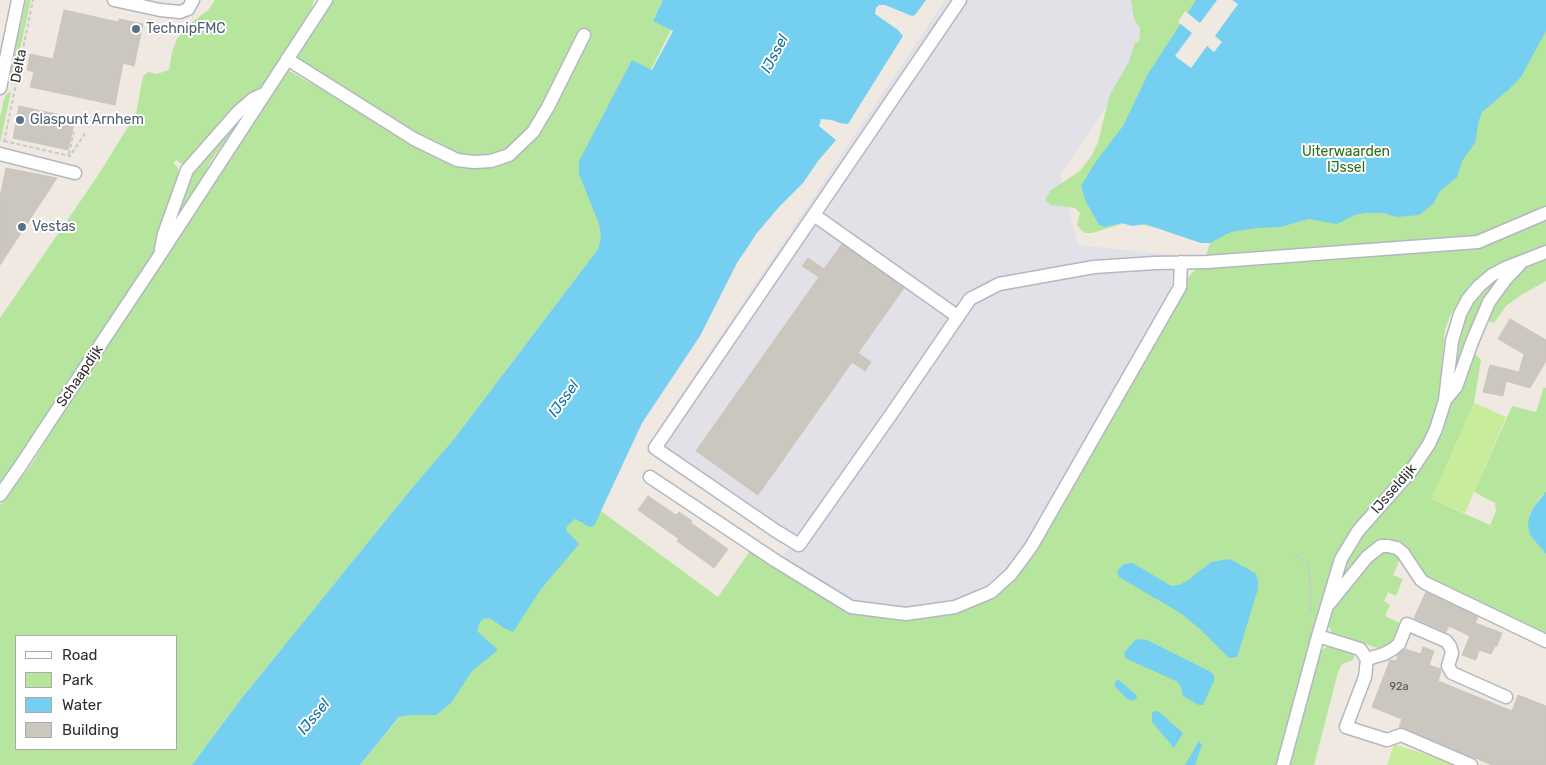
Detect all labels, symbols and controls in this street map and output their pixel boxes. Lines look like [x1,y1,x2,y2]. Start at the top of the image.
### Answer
place label: TechnipFMC [146,21,226,37]
marker: TechnipFMC [130,23,142,35]
water label: IJssel [757,32,793,76]
street label: Delta [8,48,30,84]
place label: Glaspunt Arnhem [30,112,144,128]
marker: Glaspunt Arnhem [14,114,26,126]
park label: Uiterwaarden IJssel [1302,144,1390,176]
place label: Vestas [32,219,76,235]
marker: Vestas [16,221,28,233]
street label: Schaapdijk [53,342,107,410]
water label: IJssel [545,377,583,421]
street label: IJsseldijk [1368,461,1420,517]
legend [15,635,178,750]
text: Road [62,646,98,664]
text: Park [62,671,93,689]
house number: 92a [1389,680,1409,694]
water label: IJssel [294,695,334,739]
text: Water [62,696,102,714]
text: Building [62,721,119,739]

